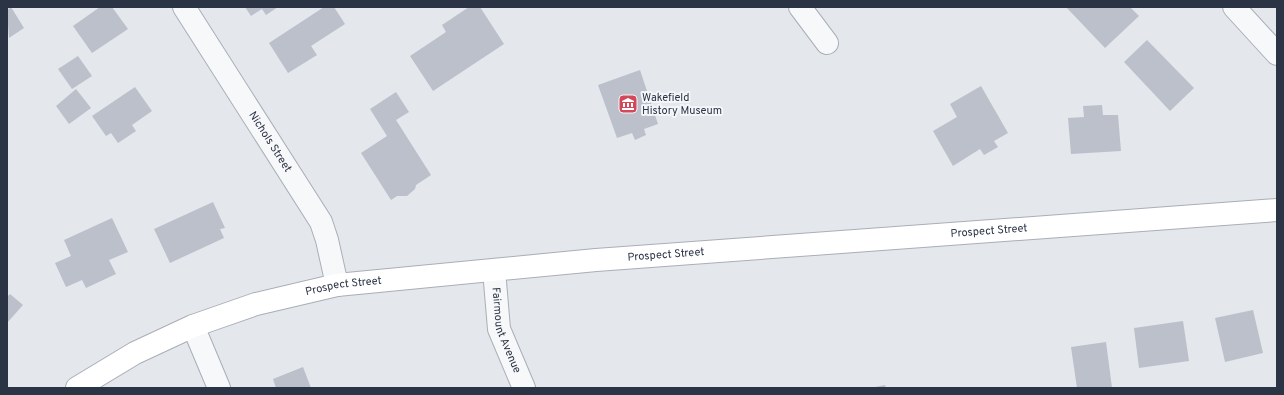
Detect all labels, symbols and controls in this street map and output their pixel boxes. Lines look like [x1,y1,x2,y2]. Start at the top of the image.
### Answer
place label: Wakefield History Museum [642,91,722,118]
museum icon: Wakefield History Museum [617,93,639,115]
street label: Nichols Street [245,109,295,175]
street label: Prospect Street [950,221,1028,241]
street label: Prospect Street [627,245,705,265]
street label: Prospect Street [304,274,382,299]
street label: Fairmount Avenue [488,287,524,375]

